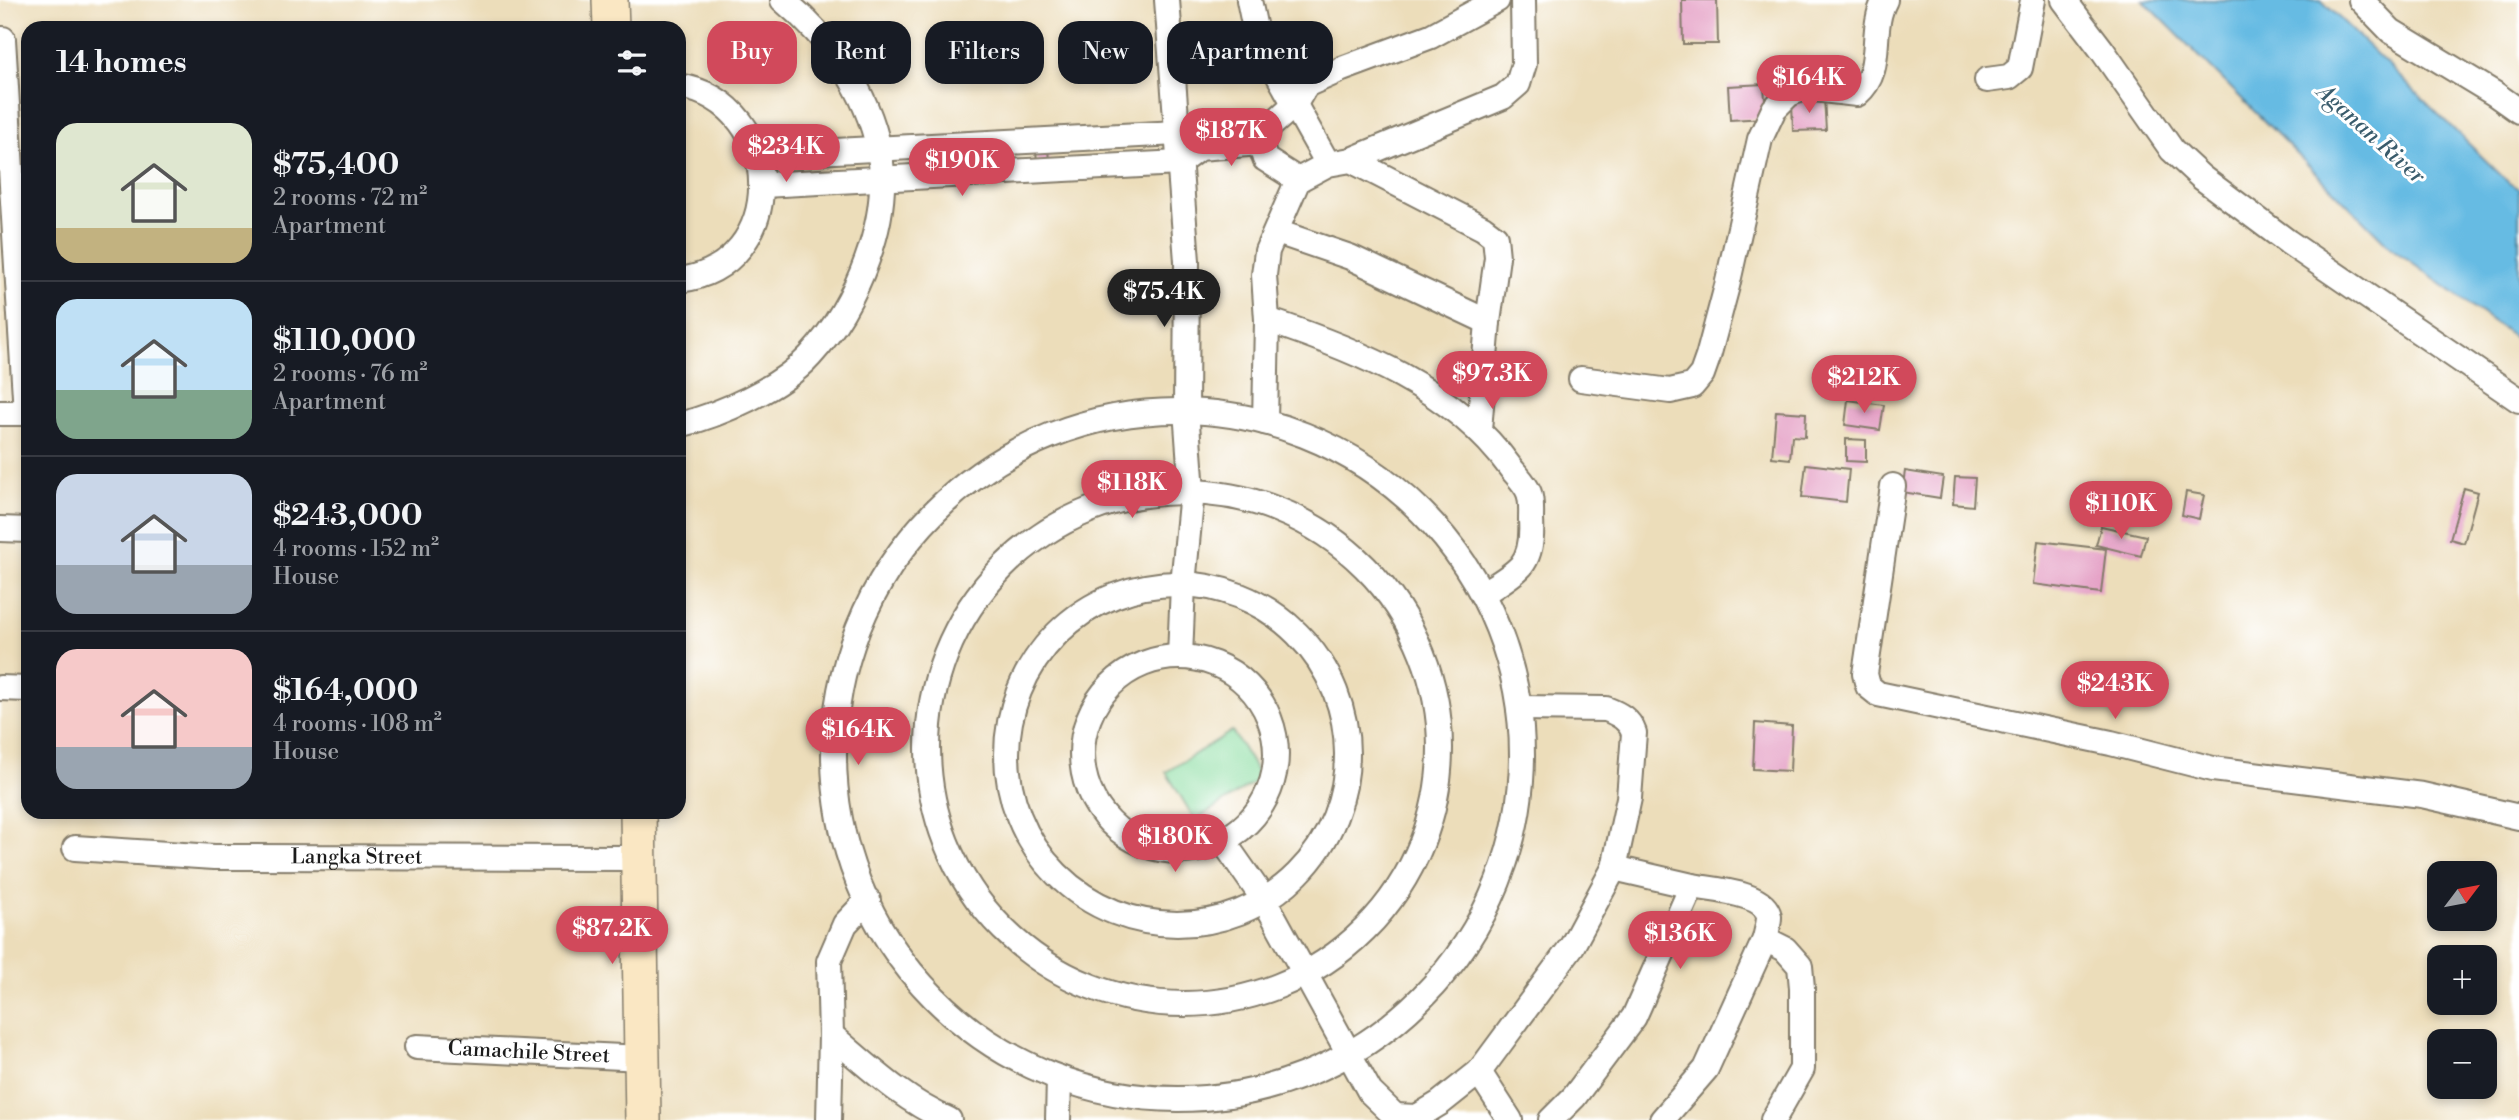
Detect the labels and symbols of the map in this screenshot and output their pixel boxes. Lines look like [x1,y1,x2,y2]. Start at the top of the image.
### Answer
pin: $164K [1760,55,1858,115]
water label: Aganan River [2309,76,2432,191]
pin: $187K [1182,108,1280,168]
pin: $234K [737,124,835,184]
pin: $190K [913,138,1011,198]
pin: $75.4K [1107,270,1221,329]
pin: $97.3K [1435,352,1549,411]
pin: $212K [1815,356,1913,415]
pin: $118K [1083,461,1181,520]
pin: $110K [2072,482,2170,541]
pin: $243K [2066,662,2164,721]
pin: $164K [809,708,907,767]
pin: $180K [1126,814,1224,874]
street label: Langka Street [291,844,423,870]
north arrow [2427,861,2497,931]
pin: $87.2K [555,906,669,966]
pin: $136K [1631,912,1729,971]
street label: Camachile Street [447,1036,611,1069]

